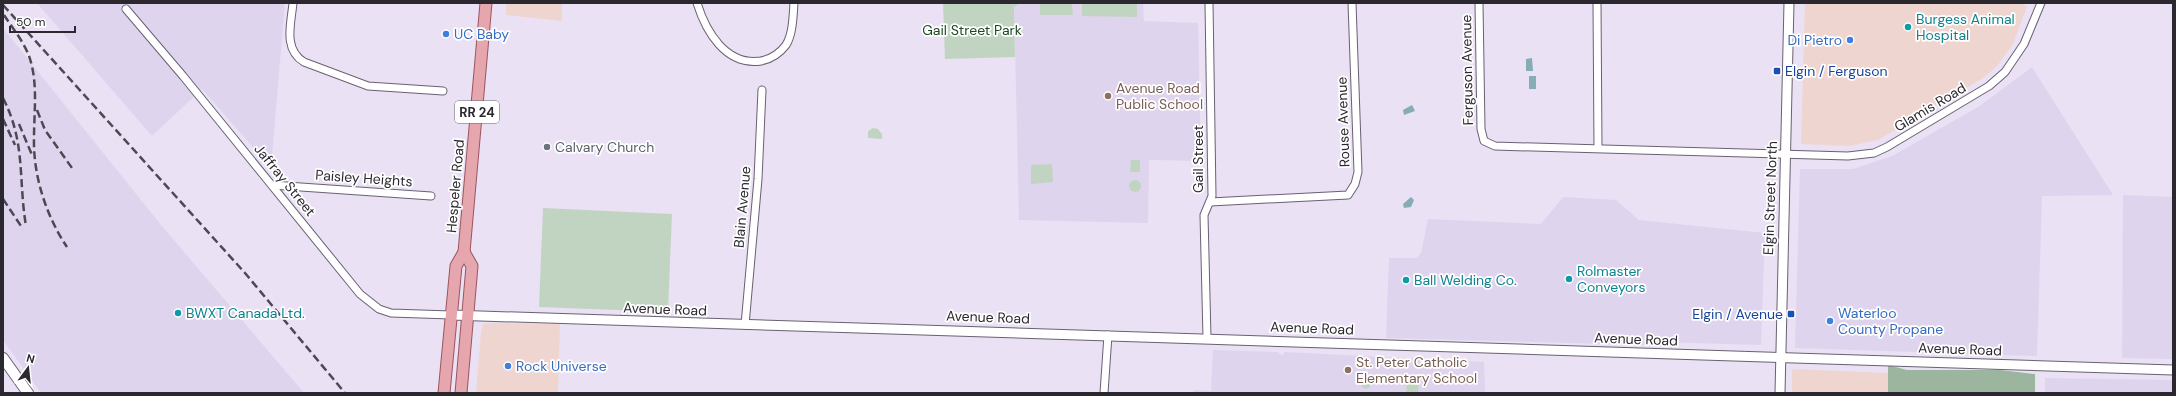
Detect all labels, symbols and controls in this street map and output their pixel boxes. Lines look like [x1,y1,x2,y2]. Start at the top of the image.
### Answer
scale bar [10,8,75,34]
place label: Burgess Animal Hospital [1916,10,2015,44]
text: 50 m [16,14,45,30]
street label: Ferguson Avenue [1457,14,1477,125]
park label: Gail Street Park [922,21,1022,39]
marker: Burgess Animal Hospital [1903,22,1913,32]
place label: UC Baby [454,25,509,43]
marker: UC Baby [441,29,451,39]
place label: Di Pietro [1787,31,1842,49]
marker: Di Pietro [1845,35,1855,45]
place label: Elgin / Ferguson [1785,62,1888,80]
marker: Elgin / Ferguson [1772,66,1782,76]
street label: Rouse Avenue [1332,76,1354,168]
place label: Avenue Road Public School [1116,79,1203,113]
street label: Glamis Road [1891,79,1969,135]
marker: Avenue Road Public School [1103,91,1113,101]
road number: RR 24 [455,101,499,123]
street label: Gail Street [1189,125,1207,193]
street label: Hespeler Road [442,138,468,234]
place label: Calvary Church [555,138,654,156]
street label: Jaffray Street [250,140,320,220]
street label: Elgin Street North [1759,141,1781,255]
marker: Calvary Church [542,142,552,152]
street label: Blain Avenue [729,165,755,249]
street label: Paisley Heights [315,166,413,190]
place label: Rolmaster Conveyors [1577,262,1646,296]
place label: Ball Welding Co. [1414,271,1517,289]
marker: Rolmaster Conveyors [1564,274,1574,284]
marker: Ball Welding Co. [1401,275,1411,285]
street label: Avenue Road [623,299,707,319]
place label: BWXT Canada Ltd. [186,304,305,322]
place label: Waterloo County Propane [1838,304,1943,338]
place label: Elgin / Avenue [1692,305,1783,323]
street label: Avenue Road [946,307,1030,327]
marker: BWXT Canada Ltd. [173,308,183,318]
marker: Elgin / Avenue [1786,309,1796,319]
marker: Waterloo County Propane [1825,316,1835,326]
street label: Avenue Road [1270,318,1354,338]
street label: Avenue Road [1594,329,1678,349]
street label: Avenue Road [1918,339,2002,359]
north arrow [8,348,48,388]
text: N [25,351,36,366]
place label: St. Peter Catholic Elementary School [1356,353,1477,387]
place label: Rock Universe [516,357,607,375]
marker: Rock Universe [503,361,513,371]
marker: St. Peter Catholic Elementary School [1343,365,1353,375]

